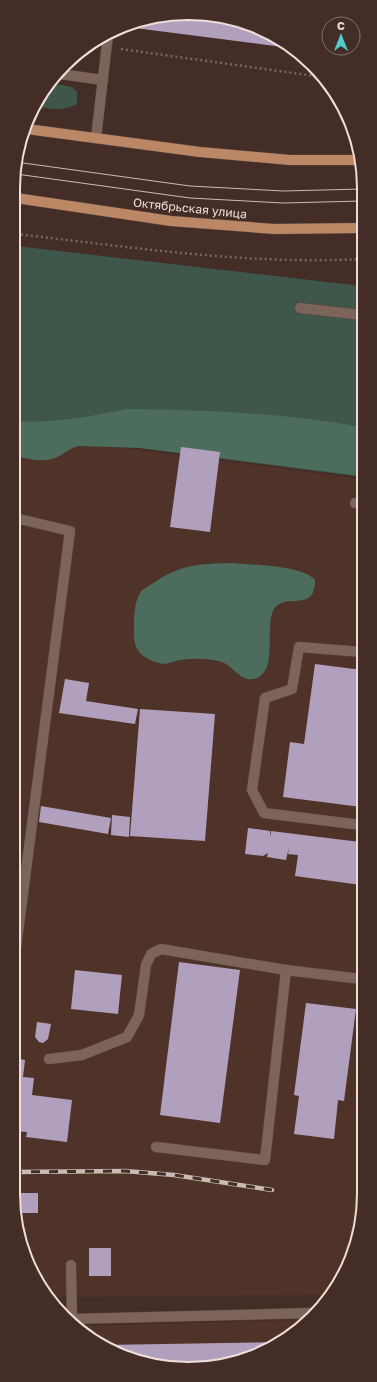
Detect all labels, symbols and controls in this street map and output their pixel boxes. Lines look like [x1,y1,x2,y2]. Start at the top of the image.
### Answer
north arrow [321,16,361,56]
text: С [337,19,345,32]
street label: Октябрьская улица [132,195,248,221]

